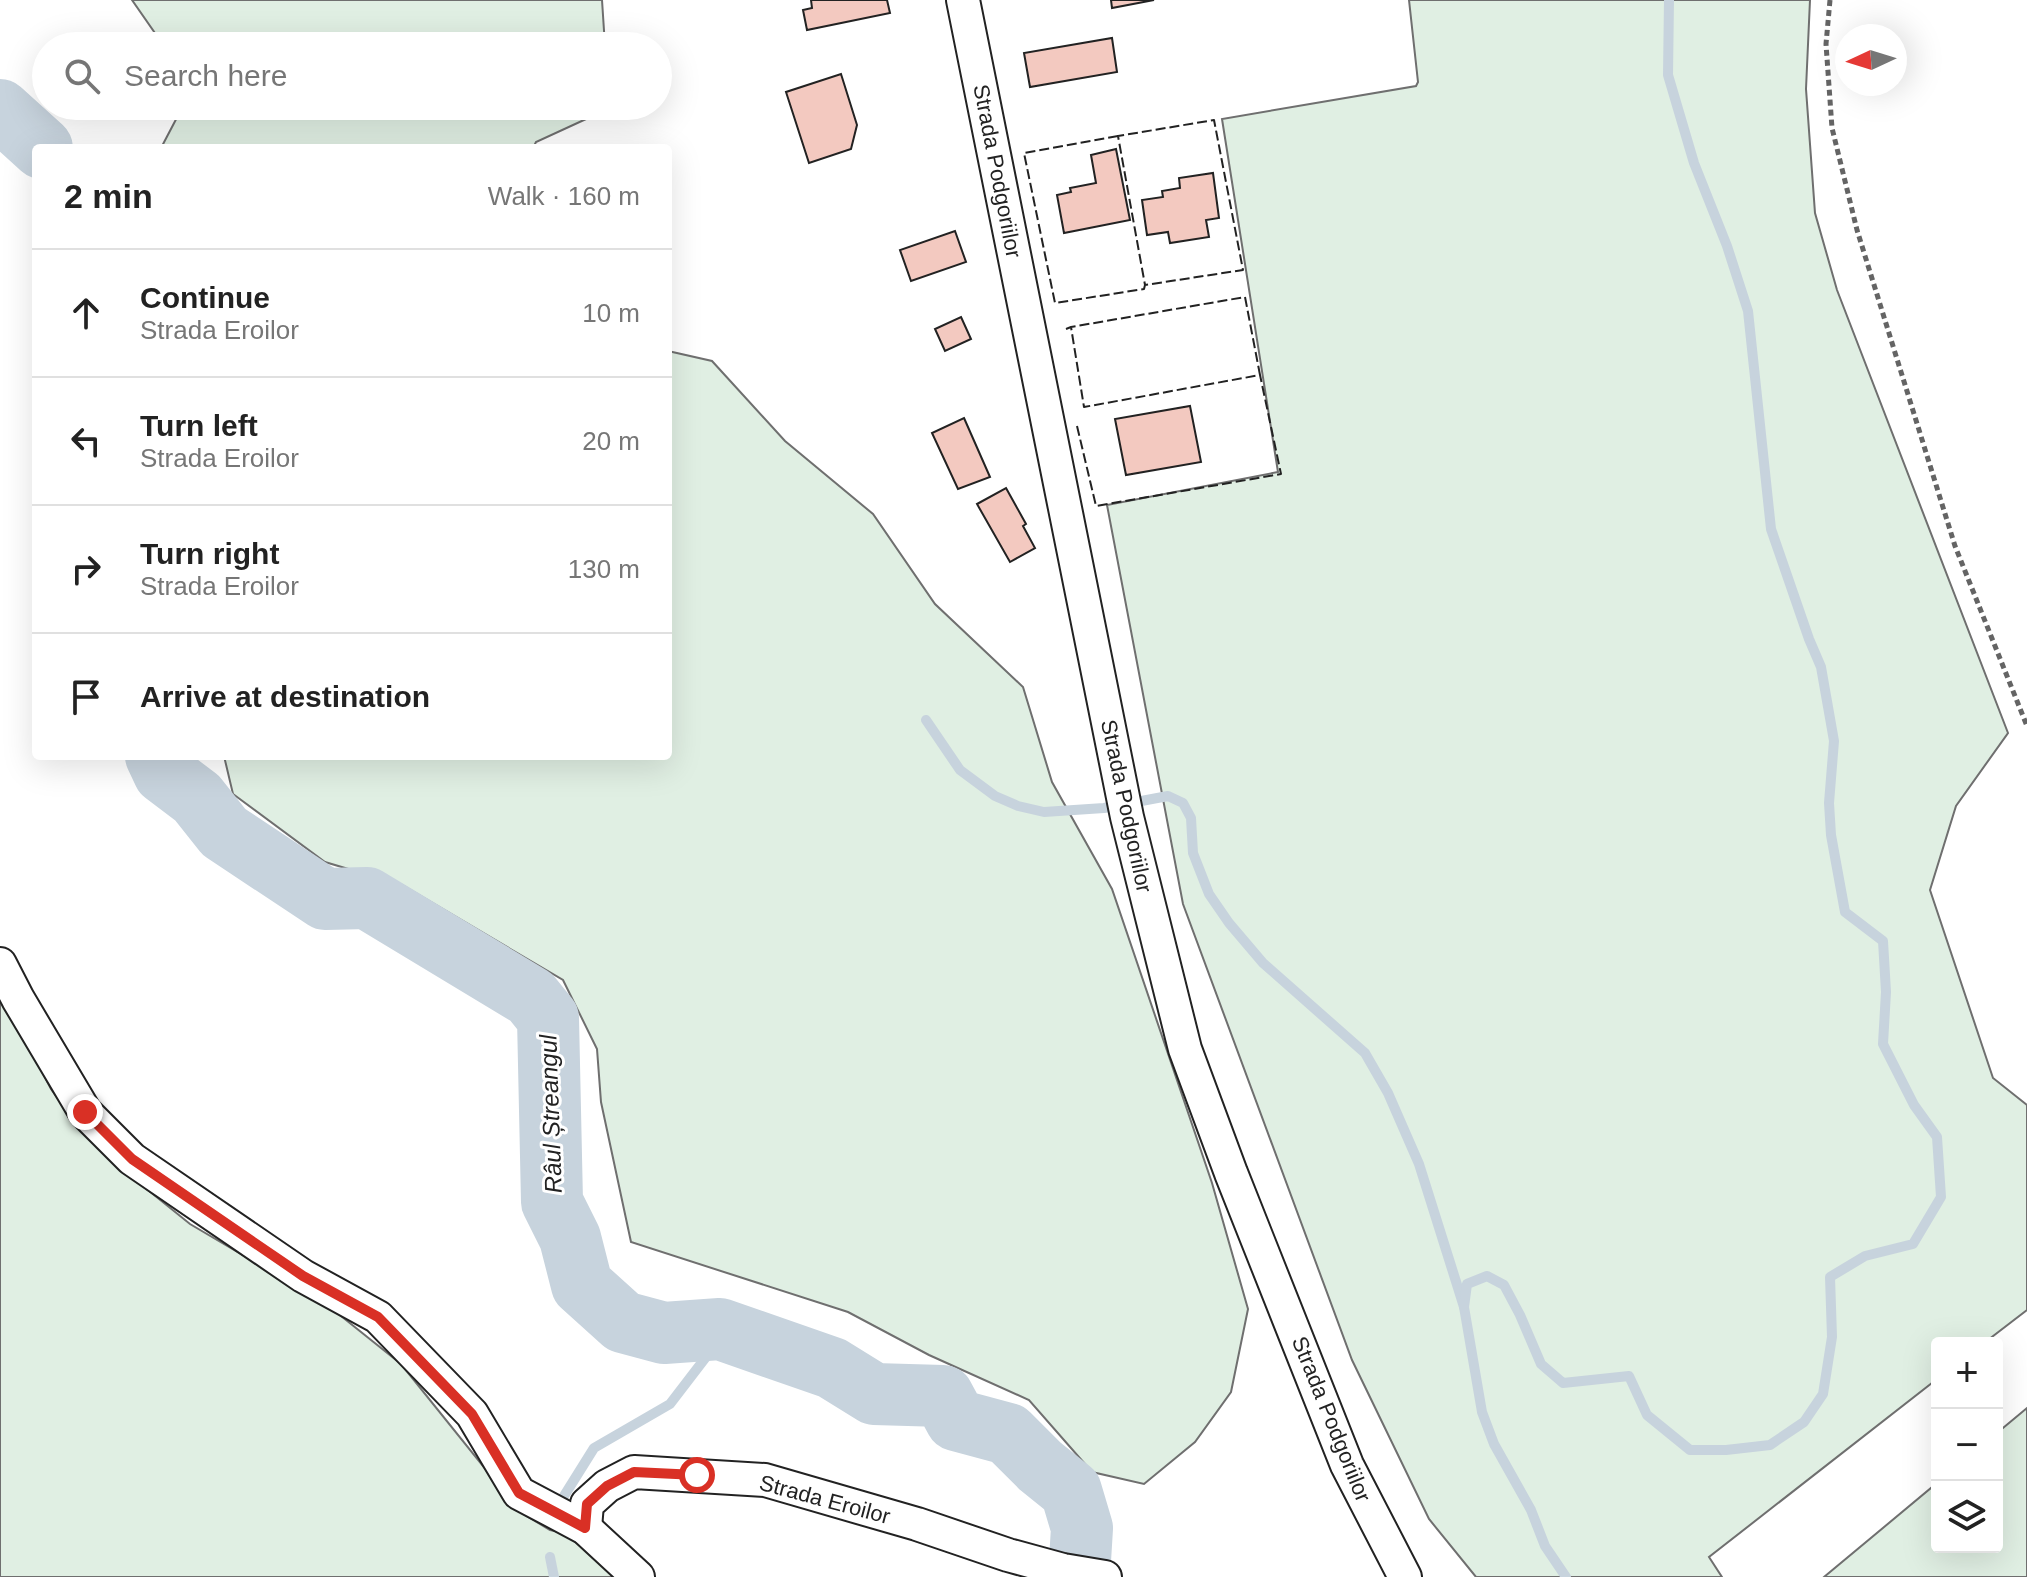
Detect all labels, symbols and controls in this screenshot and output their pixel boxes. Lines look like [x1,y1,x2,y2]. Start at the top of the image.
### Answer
north arrow [1835,24,1907,96]
search box [32,32,672,120]
icon: search [60,54,104,98]
text: Search here [124,59,287,92]
street label: Strada Podgoriilor [968,82,1027,260]
text: 2 min [64,177,153,215]
text: Walk · 160 m [488,181,640,211]
text: Continue [140,281,270,314]
icon: ahead [64,291,108,335]
text: 10 m [582,298,640,328]
text: Strada Eroilor [140,315,299,345]
text: Turn left [140,409,258,442]
icon: left [64,419,108,463]
text: 20 m [582,426,640,456]
text: Strada Eroilor [140,443,299,473]
text: Turn right [140,537,279,570]
icon: right [64,547,108,591]
text: 130 m [568,554,640,584]
text: Strada Eroilor [140,571,299,601]
icon: arrive [64,675,108,719]
text: Arrive at destination [140,680,430,713]
street label: Strada Podgoriilor [1096,717,1157,895]
water label: Râul Ștreangul [534,1034,567,1194]
route end [67,1094,103,1130]
street label: Strada Podgoriilor [1287,1333,1376,1506]
map controls [1931,1337,2003,1553]
button: + [1931,1337,2003,1409]
button: − [1931,1409,2003,1481]
route start [679,1457,715,1493]
street label: Strada Eroilor [757,1470,893,1529]
button: layers [1931,1481,2003,1553]

